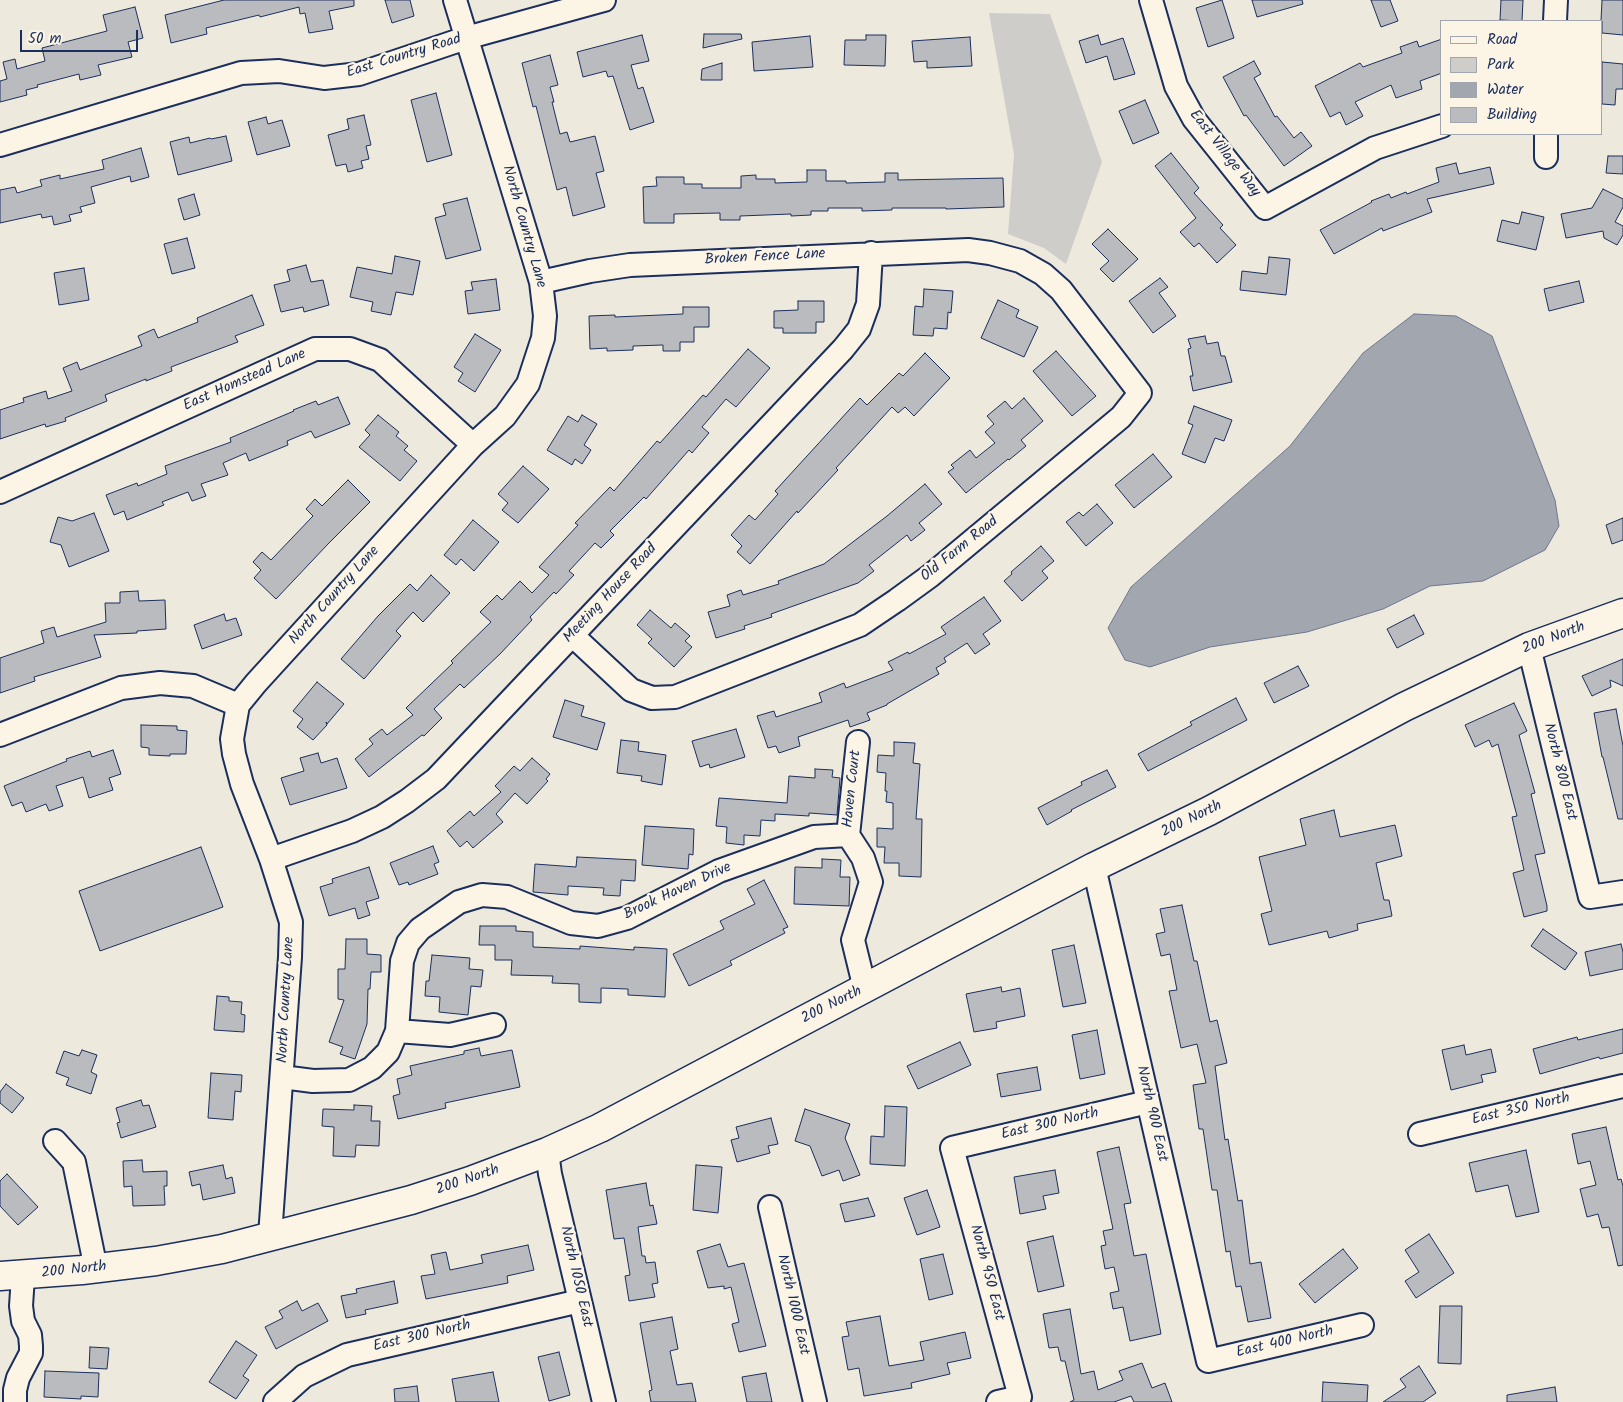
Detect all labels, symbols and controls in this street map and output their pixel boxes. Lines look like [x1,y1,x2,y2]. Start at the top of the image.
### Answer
scale bar [22,20,140,52]
legend [1440,20,1603,135]
text: 50 m [28,27,62,51]
text: Road [1487,28,1517,52]
street label: East Country Road [345,31,463,83]
text: Park [1487,53,1514,77]
text: Water [1487,78,1523,102]
text: Building [1487,103,1537,127]
street label: East Village Way [1184,107,1264,201]
street label: North Country Lane [497,164,549,290]
street label: Broken Fence Lane [704,246,826,270]
street label: East Homstead Lane [181,346,309,416]
street label: Old Farm Road [918,513,1002,587]
street label: Meeting House Road [560,541,662,647]
street label: North Country Lane [286,543,384,649]
street label: 200 North [1520,619,1588,659]
street label: North 800 East [1538,721,1580,823]
street label: Haven Court [840,749,866,829]
street label: 200 North [1159,798,1225,842]
street label: Brook Haven Drive [621,859,735,925]
street label: North Country Lane [275,936,299,1064]
street label: 200 North [799,983,865,1029]
street label: North 900 East [1131,1064,1171,1164]
street label: East 350 North [1470,1090,1572,1130]
street label: East 300 North [1000,1105,1100,1145]
street label: 200 North [434,1162,502,1200]
street label: North 950 East [965,1223,1007,1323]
street label: North 1050 East [555,1225,595,1329]
street label: North 1000 East [772,1253,812,1357]
street label: 200 North [40,1259,108,1283]
street label: East 300 North [372,1317,472,1357]
street label: East 400 North [1235,1323,1335,1363]

